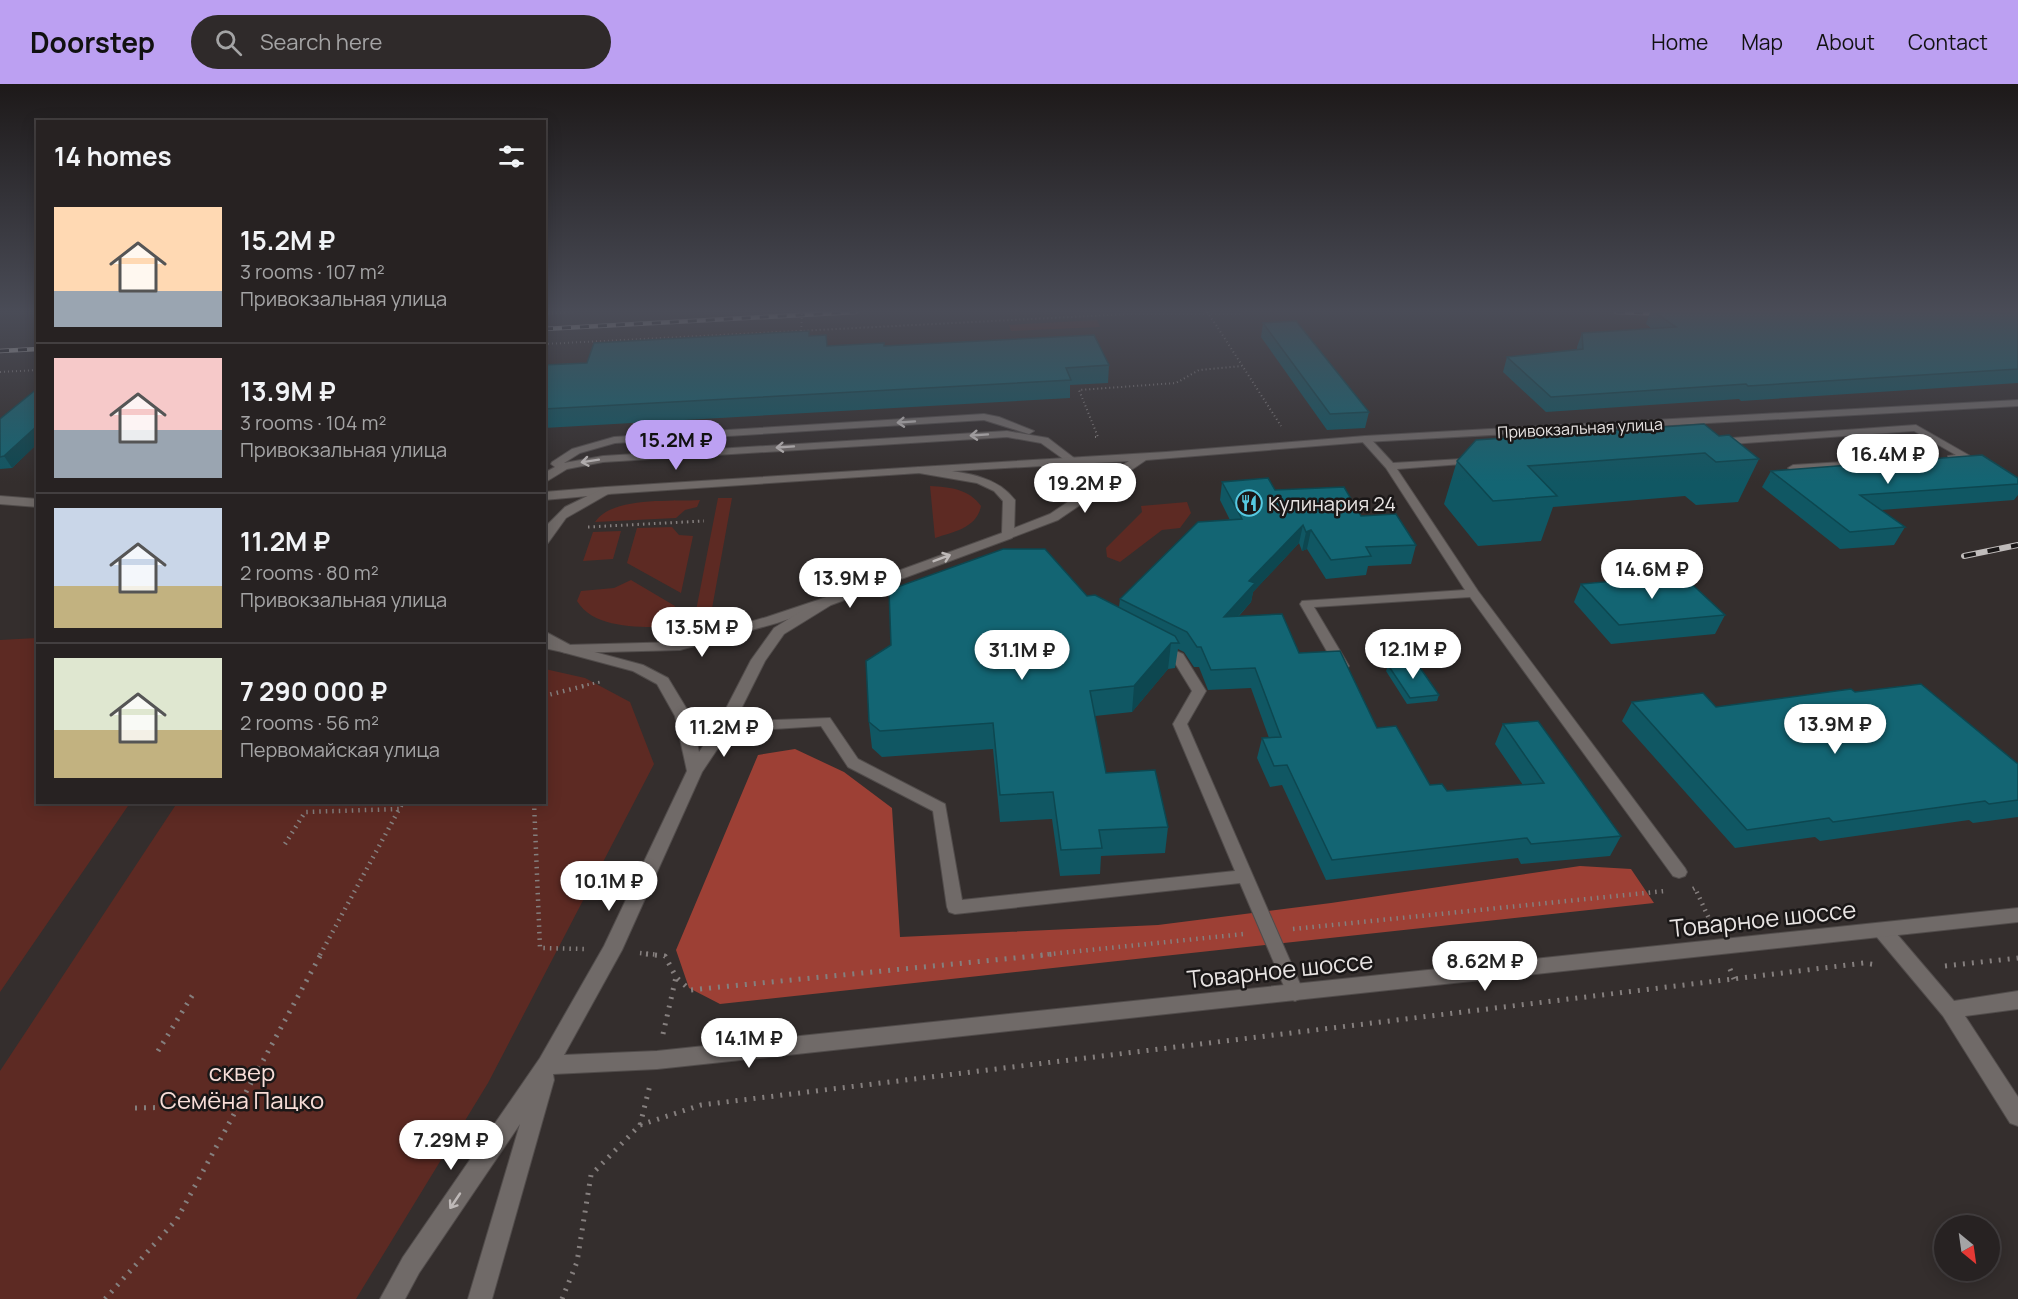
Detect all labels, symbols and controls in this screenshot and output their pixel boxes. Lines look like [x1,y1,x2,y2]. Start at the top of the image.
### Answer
search box [191,15,611,69]
text: Doorstep [30,23,155,61]
icon: search [212,26,245,59]
text: Search here [260,27,382,57]
text: Home [1651,28,1708,56]
text: Map [1741,28,1783,56]
text: About [1816,28,1875,56]
text: Contact [1908,28,1988,56]
text: 14 homes [54,138,172,174]
icon: filters [495,140,528,173]
text: 15.2M ₽ [240,222,335,258]
icon: home [102,231,174,303]
text: 3 rooms · 107 m² [240,258,385,285]
text: Привокзальная улица [240,285,447,312]
text: 13.9M ₽ [240,373,336,409]
icon: home [102,382,174,454]
text: 3 rooms · 104 m² [240,409,386,436]
street label: Привокзальная улица [1497,413,1663,443]
one-way arrow [897,416,917,427]
pin: 15.2M ₽ [621,420,731,471]
text: 15.2M ₽ [639,426,713,453]
one-way arrow [970,430,990,441]
pin: 16.4M ₽ [1833,434,1943,485]
text: Привокзальная улица [240,436,447,463]
text: 16.4M ₽ [1851,440,1925,467]
one-way arrow [775,442,795,453]
one-way arrow [581,455,601,466]
pin: 19.2M ₽ [1030,463,1140,514]
text: 19.2M ₽ [1048,469,1122,496]
restaurant icon: Кулинария 24 [1234,488,1264,518]
place label: Кулинария 24 [1268,490,1396,517]
text: 11.2M ₽ [240,523,330,559]
icon: home [102,532,174,604]
pin: 14.6M ₽ [1597,549,1707,600]
one-way arrow [932,552,950,563]
text: 14.6M ₽ [1615,555,1689,582]
pin: 13.9M ₽ [795,558,905,609]
text: 2 rooms · 80 m² [240,559,379,586]
text: 13.9M ₽ [813,564,887,591]
text: Привокзальная улица [240,586,447,613]
pin: 13.5M ₽ [647,607,757,658]
text: 13.5M ₽ [666,613,738,640]
pin: 12.1M ₽ [1358,629,1468,680]
pin: 31.1M ₽ [967,630,1077,681]
text: 12.1M ₽ [1379,635,1447,662]
text: 31.1M ₽ [989,636,1055,663]
text: 7 290 000 ₽ [240,673,387,709]
icon: home [102,682,174,754]
pin: 13.9M ₽ [1780,704,1890,755]
pin: 11.2M ₽ [669,707,779,758]
text: 2 rooms · 56 m² [240,709,379,736]
text: 13.9M ₽ [1798,710,1872,737]
text: 11.2M ₽ [689,713,759,740]
text: Первомайская улица [240,736,440,763]
pin: 10.1M ₽ [554,861,664,912]
text: 10.1M ₽ [574,867,644,894]
street label: Товарное шоссе [1668,892,1858,944]
pin: 8.62M ₽ [1430,941,1540,992]
street label: Товарное шоссе [1185,943,1375,995]
text: 8.62M ₽ [1446,947,1524,974]
pin: 14.1M ₽ [694,1018,804,1069]
text: 14.1M ₽ [715,1024,783,1051]
park label: сквер Семёна Пацко [160,1055,324,1116]
pin: 7.29M ₽ [396,1120,506,1171]
text: 7.29M ₽ [413,1126,489,1153]
one-way arrow [449,1192,461,1208]
north arrow [1934,1215,2000,1281]
map controls [1934,1215,2000,1281]

